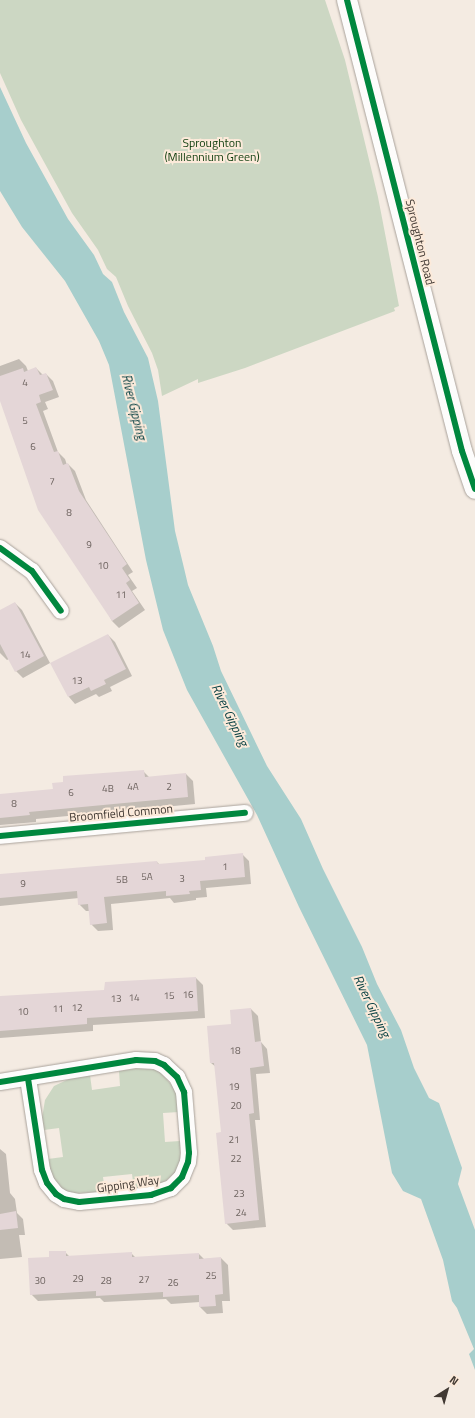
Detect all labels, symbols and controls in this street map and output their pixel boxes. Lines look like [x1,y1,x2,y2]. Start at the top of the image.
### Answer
park label: Sproughton (Millennium Green) [164,136,260,164]
street label: Sproughton Road [402,198,438,286]
water label: River Gipping [118,373,150,441]
house number: 4 [22,377,28,389]
house number: 5 [22,415,28,427]
house number: 6 [30,441,36,453]
house number: 7 [49,476,55,488]
house number: 8 [66,507,72,519]
house number: 9 [86,539,92,551]
house number: 10 [97,560,109,572]
house number: 11 [115,589,127,601]
house number: 14 [19,649,31,661]
house number: 13 [71,675,83,687]
water label: River Gipping [208,681,252,749]
house number: 4A [127,781,139,793]
house number: 2 [166,781,172,793]
house number: 4B [102,783,114,795]
house number: 6 [68,787,74,799]
house number: 8 [11,798,17,810]
street label: Broomfield Common [69,801,173,825]
house number: 1 [222,861,228,873]
house number: 5A [141,871,153,883]
house number: 3 [179,873,185,885]
house number: 5B [116,874,128,886]
house number: 9 [20,878,26,890]
water label: River Gipping [350,972,394,1040]
house number: 16 [182,989,194,1001]
house number: 15 [163,990,175,1002]
house number: 14 [128,992,140,1004]
house number: 13 [110,993,122,1005]
house number: 12 [71,1002,83,1014]
house number: 11 [52,1003,64,1015]
house number: 10 [17,1006,29,1018]
house number: 18 [229,1045,241,1057]
house number: 19 [228,1081,240,1093]
house number: 20 [230,1100,242,1112]
house number: 21 [228,1134,240,1146]
house number: 22 [230,1153,242,1165]
street label: Gipping Way [96,1173,160,1195]
house number: 23 [233,1188,245,1200]
house number: 24 [235,1207,247,1219]
house number: 25 [205,1270,217,1282]
house number: 29 [72,1273,84,1285]
house number: 27 [138,1274,150,1286]
house number: 30 [34,1275,46,1287]
house number: 28 [100,1275,112,1287]
house number: 26 [167,1277,179,1289]
north arrow [427,1370,467,1410]
text: N [446,1372,462,1389]

